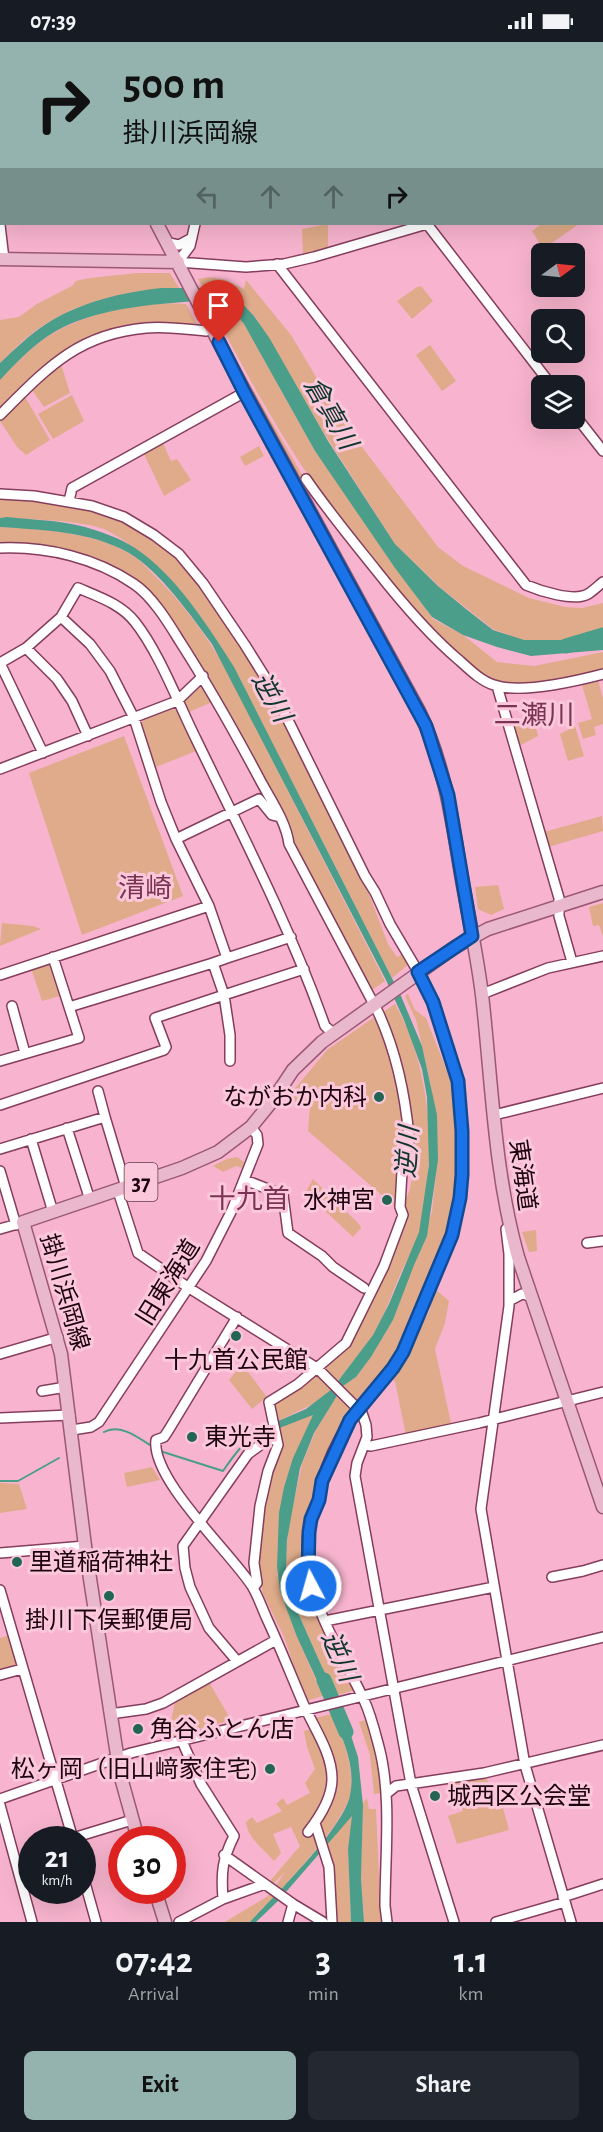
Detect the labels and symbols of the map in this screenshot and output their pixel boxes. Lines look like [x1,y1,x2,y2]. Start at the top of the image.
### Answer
north arrow [531,243,585,297]
pin [193,280,244,342]
water label: 倉真川 [299,373,363,456]
water label: 逆川 [247,668,297,729]
district label: 二瀬川 [494,701,575,729]
district label: 清崎 [118,874,172,902]
place label: ながおか内科 [223,1084,367,1110]
marker: ながおか内科 [372,1090,386,1104]
water label: 逆川 [392,1122,423,1179]
street label: 東海道 [505,1138,541,1212]
road number: 37 [124,1163,158,1201]
district label: 十九首 [209,1185,290,1213]
place label: 水神宮 [303,1187,375,1213]
marker: 水神宮 [380,1193,394,1207]
street label: 掛川浜岡線 [36,1231,94,1353]
street label: 旧東海道 [132,1234,204,1330]
marker: 十九首公民館 [229,1329,243,1343]
place label: 十九首公民館 [164,1347,308,1373]
place label: 東光寺 [204,1424,276,1450]
marker: 東光寺 [185,1430,199,1444]
place label: 里道稲荷神社 [29,1549,173,1575]
position arrow [279,1554,343,1618]
marker: 里道稲荷神社 [10,1555,24,1569]
marker: 掛川下俣郵便局 [102,1589,116,1603]
place label: 掛川下俣郵便局 [25,1607,193,1633]
water label: 逆川 [317,1627,364,1688]
place label: 角谷ふとん店 [150,1716,294,1742]
marker: 角谷ふとん店 [131,1722,145,1736]
place label: 松ヶ岡（旧山﨑家住宅) [11,1756,258,1782]
marker: 松ヶ岡（旧山﨑家住宅) [263,1762,277,1776]
place label: 城西区公会堂 [447,1783,591,1809]
marker: 城西区公会堂 [428,1789,442,1803]
speed limit sign: 30 [108,1826,186,1904]

